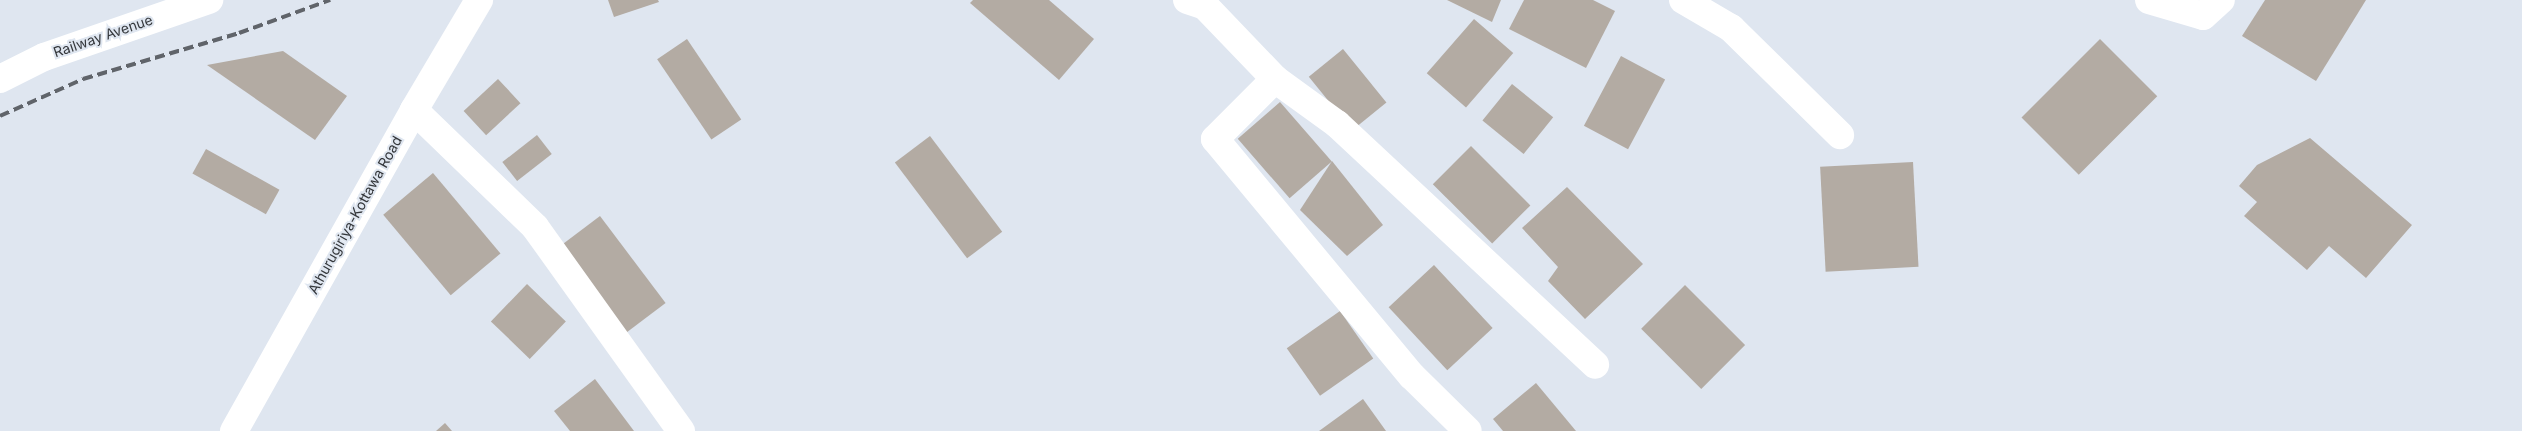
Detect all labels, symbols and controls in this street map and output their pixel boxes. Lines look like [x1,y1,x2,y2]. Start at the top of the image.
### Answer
street label: Railway Avenue [51,11,155,61]
street label: Athurugiriya-Kottawa Road [304,133,406,297]

